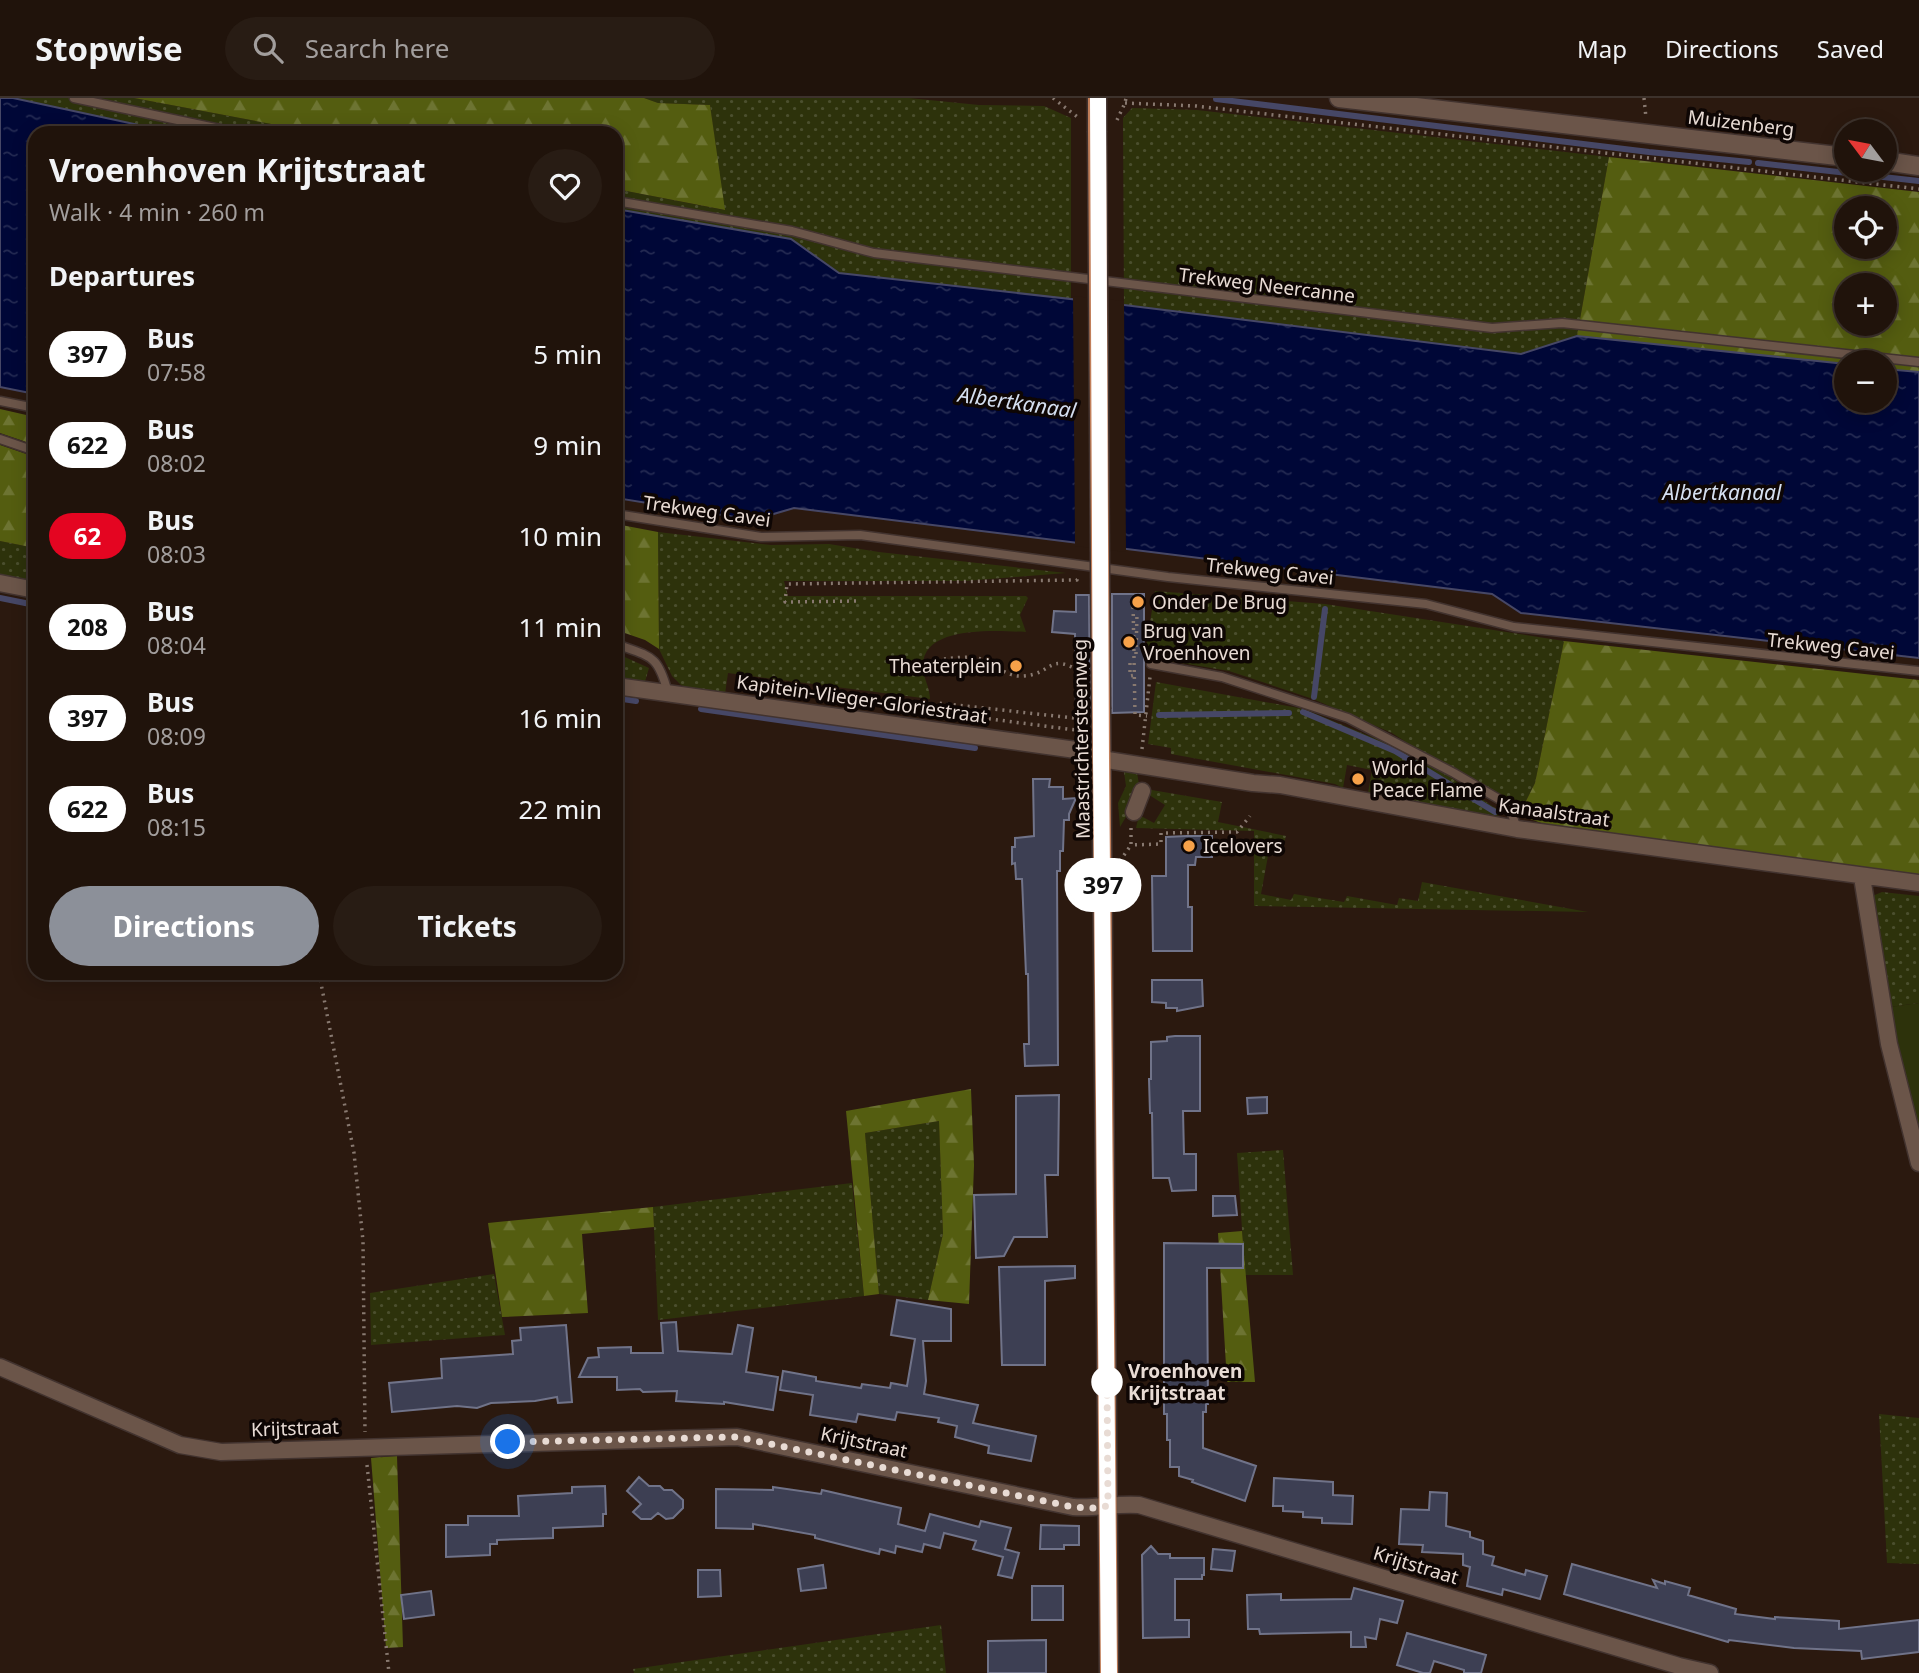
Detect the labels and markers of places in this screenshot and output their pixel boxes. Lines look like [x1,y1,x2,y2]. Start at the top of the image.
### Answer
place label: Onder De Brug [1152,589,1287,615]
marker: Onder De Brug [1130,594,1146,610]
place label: Brug van Vroenhoven [1143,618,1251,666]
marker: Brug van Vroenhoven [1121,634,1137,650]
place label: Theaterplein [889,653,1002,679]
marker: Theaterplein [1008,658,1024,674]
place label: World Peace Flame [1372,755,1484,803]
marker: World Peace Flame [1350,771,1366,787]
place label: Icelovers [1203,833,1283,859]
marker: Icelovers [1181,838,1197,854]
place label: Vroenhoven Krijtstraat [1128,1358,1242,1406]
marker: Vroenhoven Krijtstraat [1092,1367,1122,1397]

